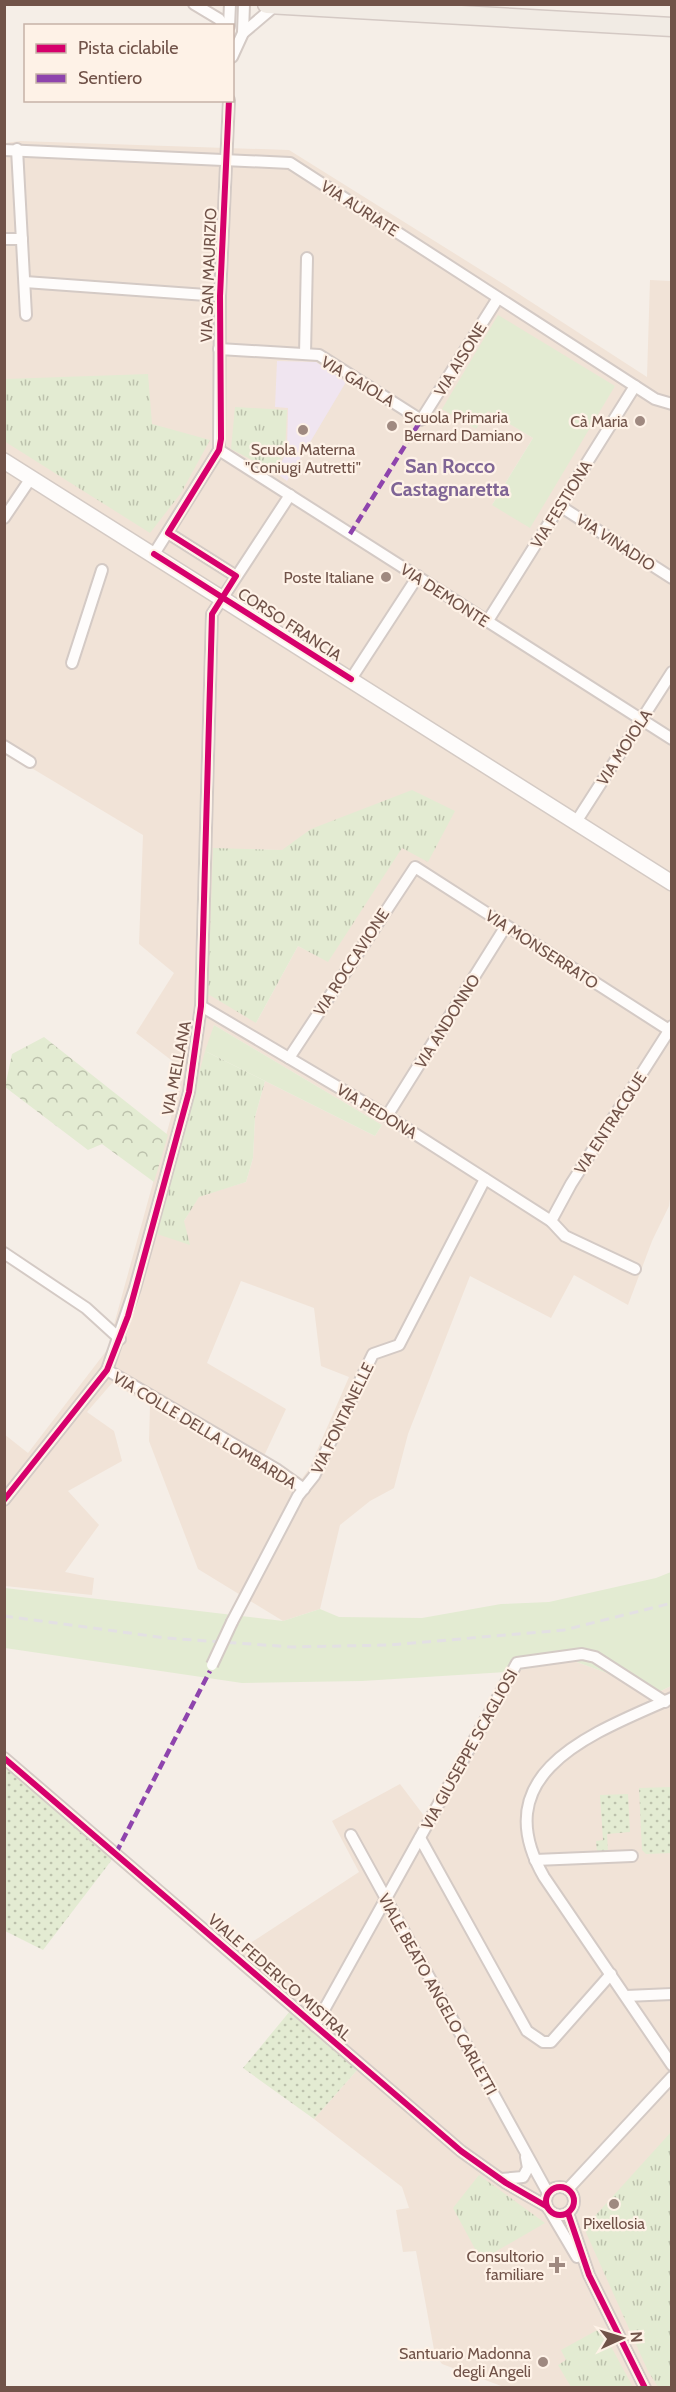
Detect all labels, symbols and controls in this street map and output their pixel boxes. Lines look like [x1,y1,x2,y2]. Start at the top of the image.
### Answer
legend [24,24,234,102]
text: Pista ciclabile [78,37,178,59]
text: Sentiero [78,67,142,89]
street label: VIA AURIATE [317,176,402,241]
street label: VIA SAN MAURIZIO [197,208,220,343]
street label: VIA AISONE [430,319,491,400]
street label: VIA GAIOLA [318,352,398,411]
place label: Scuola Primaria Bernard Damiano [404,408,523,445]
place label: Cà Maria [570,412,628,431]
marker: Cà Maria [633,414,647,428]
marker: Scuola Primaria Bernard Damiano [385,419,399,433]
marker: Scuola Materna "Coniugi Autretti" [296,423,310,437]
place label: Scuola Materna "Coniugi Autretti" [245,440,361,477]
district label: San Rocco Castagnaretta [391,454,509,501]
street label: VIA FESTIONA [527,457,596,552]
street label: VIA VINADIO [573,510,659,575]
street label: VIA DEMONTE [397,560,493,631]
place label: Poste Italiane [284,568,374,587]
marker: Poste Italiane [379,570,393,584]
street label: CORSO FRANCIA [234,584,345,665]
street label: VIA MOIOLA [593,706,656,789]
street label: VIA ROCCAVIONE [310,905,393,1019]
street label: VIA MONSERRATO [482,906,602,993]
street label: VIA ANDONNO [411,971,484,1072]
street label: VIA MELLANA [158,1019,195,1117]
street label: VIA ENTRACQUE [570,1069,651,1178]
street label: VIA PEDONA [333,1080,420,1143]
street label: VIA FONTANELLE [307,1359,378,1477]
street label: VIA COLLE DELLA LOMBARDA [109,1368,300,1493]
street label: VIA GIUSEPPE SCAGLIOSI [417,1666,521,1833]
street label: VIALE BEATO ANGELO CARLETTI [374,1890,501,2098]
street label: VIALE FEDERICO MISTRAL [204,1910,355,2045]
marker: Pixellosia [607,2197,621,2211]
place label: Pixellosia [583,2214,645,2233]
place label: Consultorio familiare [467,2247,544,2284]
marker: Consultorio familiare [548,2256,566,2274]
north arrow [592,2308,652,2368]
text: N [627,2331,646,2343]
place label: Santuario Madonna degli Angeli [399,2344,531,2381]
marker: Santuario Madonna degli Angeli [536,2355,550,2369]

